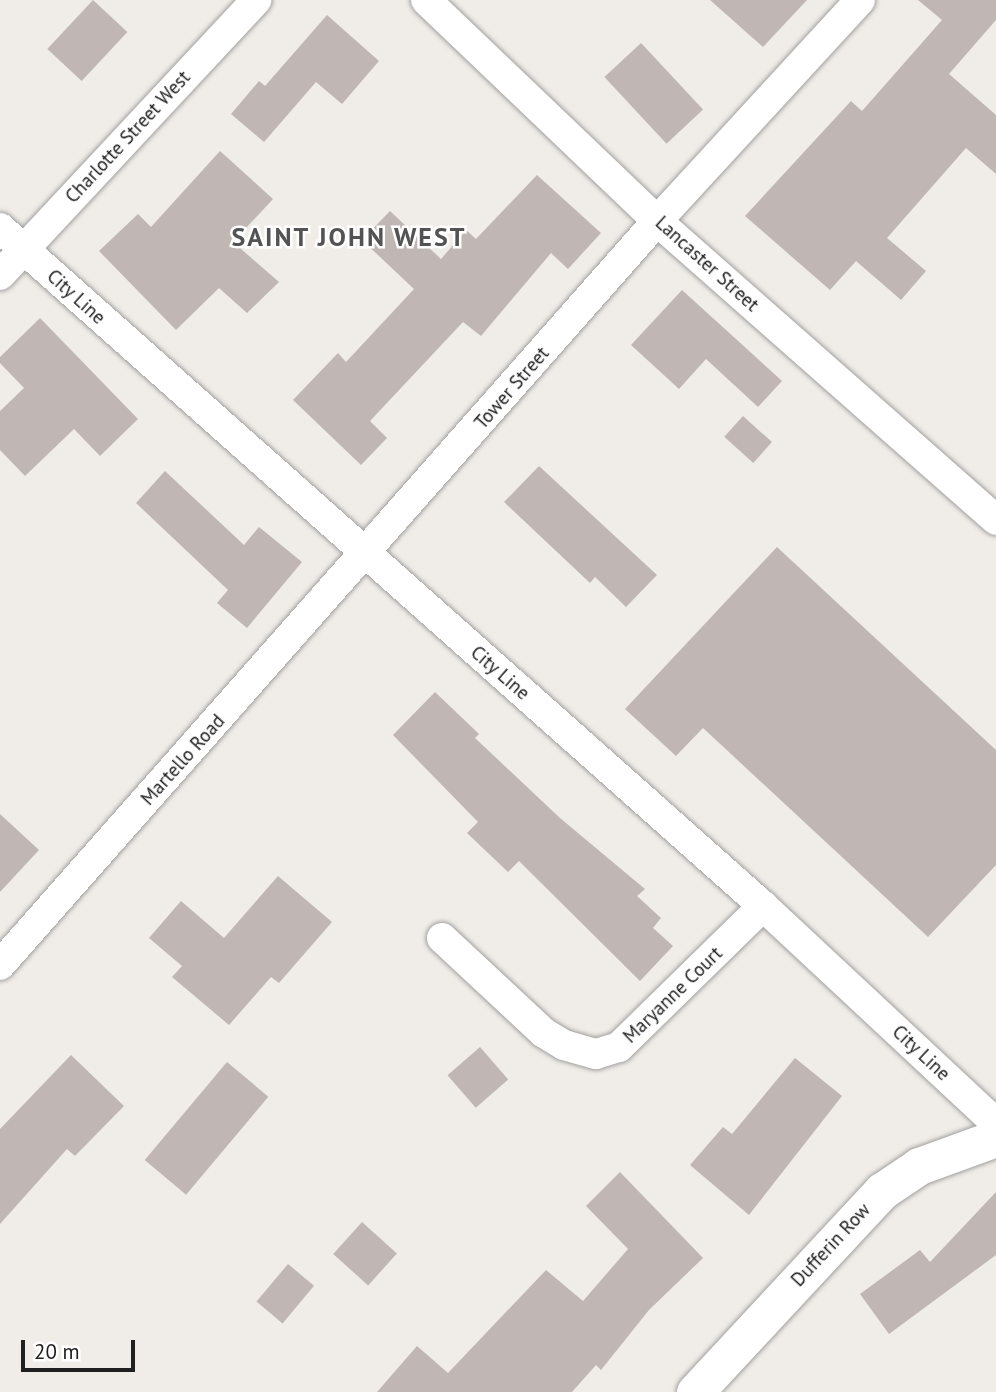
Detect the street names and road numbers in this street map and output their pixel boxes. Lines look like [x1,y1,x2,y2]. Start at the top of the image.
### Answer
street label: Charlotte Street West [61,66,195,208]
street label: Lancaster Street [651,212,763,316]
street label: City Line [42,265,110,329]
street label: Tower Street [470,342,554,434]
street label: City Line [466,641,534,705]
street label: Martello Road [136,710,230,810]
street label: Maryanne Court [619,942,727,1048]
street label: City Line [887,1020,955,1086]
street label: Dufferin Row [787,1199,875,1291]

